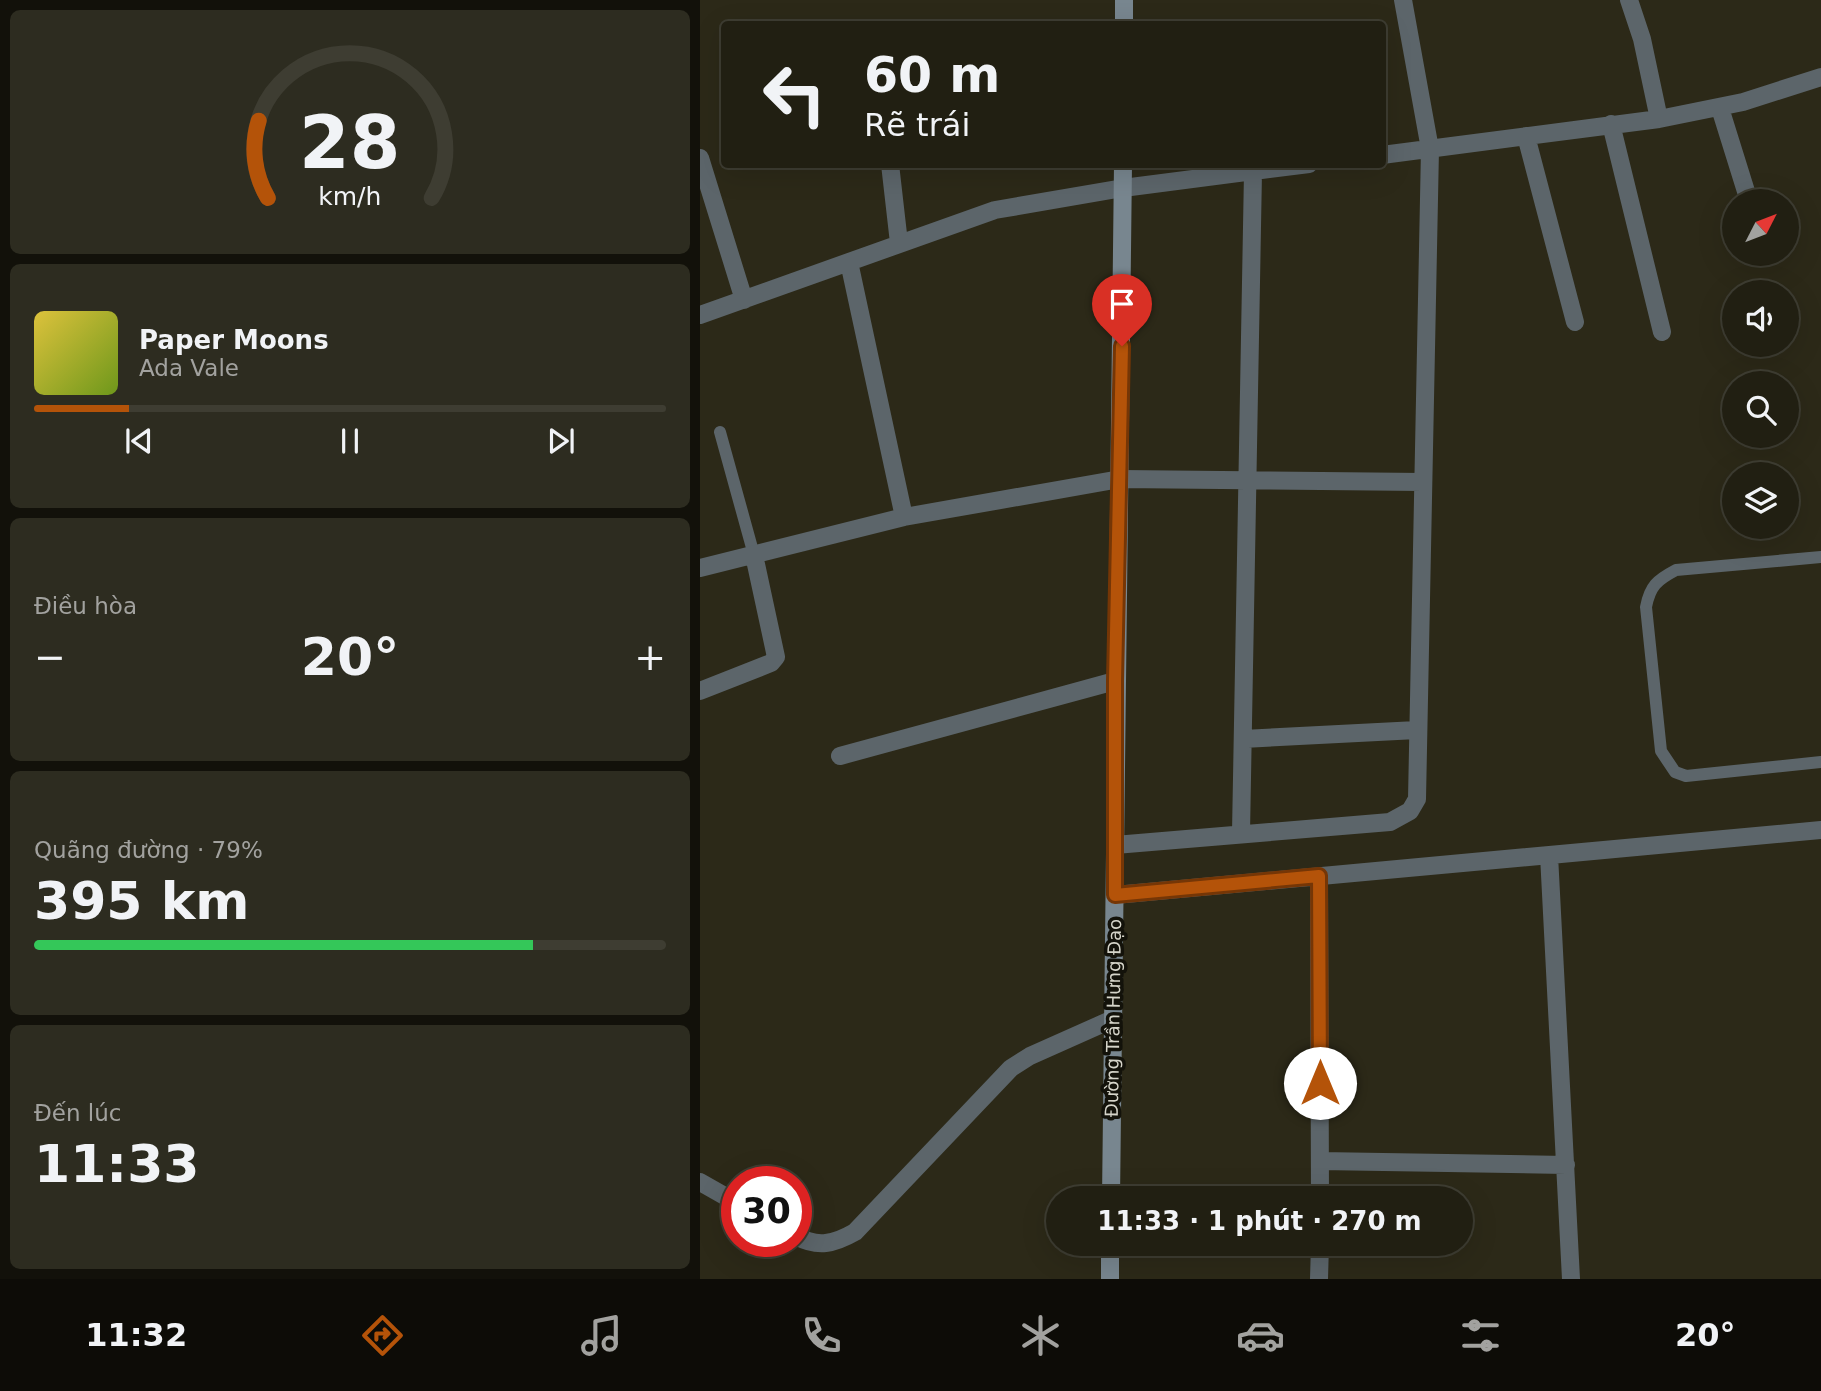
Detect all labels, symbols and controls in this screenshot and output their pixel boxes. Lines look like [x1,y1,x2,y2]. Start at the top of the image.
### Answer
text: 60 m [864,47,1000,104]
icon: left [749,49,840,140]
text: 28 [299,100,401,185]
text: Rẽ trái [864,106,970,144]
text: km/h [318,182,382,211]
north arrow [1722,189,1799,266]
map controls [1722,189,1799,539]
pin [1092,274,1152,346]
button: sound [1722,280,1799,357]
icon: arrive [1103,285,1141,323]
text: Paper Moons [139,325,329,355]
text: Ada Vale [139,355,239,381]
button: search [1722,371,1799,448]
icon: previous [120,422,158,460]
icon: pause [331,422,369,460]
icon: next [542,422,580,460]
button: layers [1722,462,1799,539]
text: Điều hòa [34,593,137,619]
text: 20° [301,627,399,687]
text: − [34,635,66,679]
text: + [634,635,666,679]
text: Quãng đường · 79% [34,837,263,863]
text: 395 km [34,871,249,931]
street label: Đường Trần Hưng Đạo [1101,919,1125,1117]
position arrow [1283,1046,1357,1120]
text: Đến lúc [34,1100,121,1126]
text: 11:33 [34,1134,200,1194]
speed limit sign: 30 [721,1166,812,1257]
text: 11:33 · 1 phút · 270 m [1097,1206,1422,1236]
icon: directions [358,1311,407,1360]
icon: music [577,1311,626,1360]
icon: phone [797,1311,846,1360]
icon: climate [1016,1311,1065,1360]
icon: car [1236,1311,1285,1360]
icon: filters [1456,1311,1505,1360]
text: 11:32 [85,1316,187,1354]
text: 20° [1675,1316,1736,1354]

